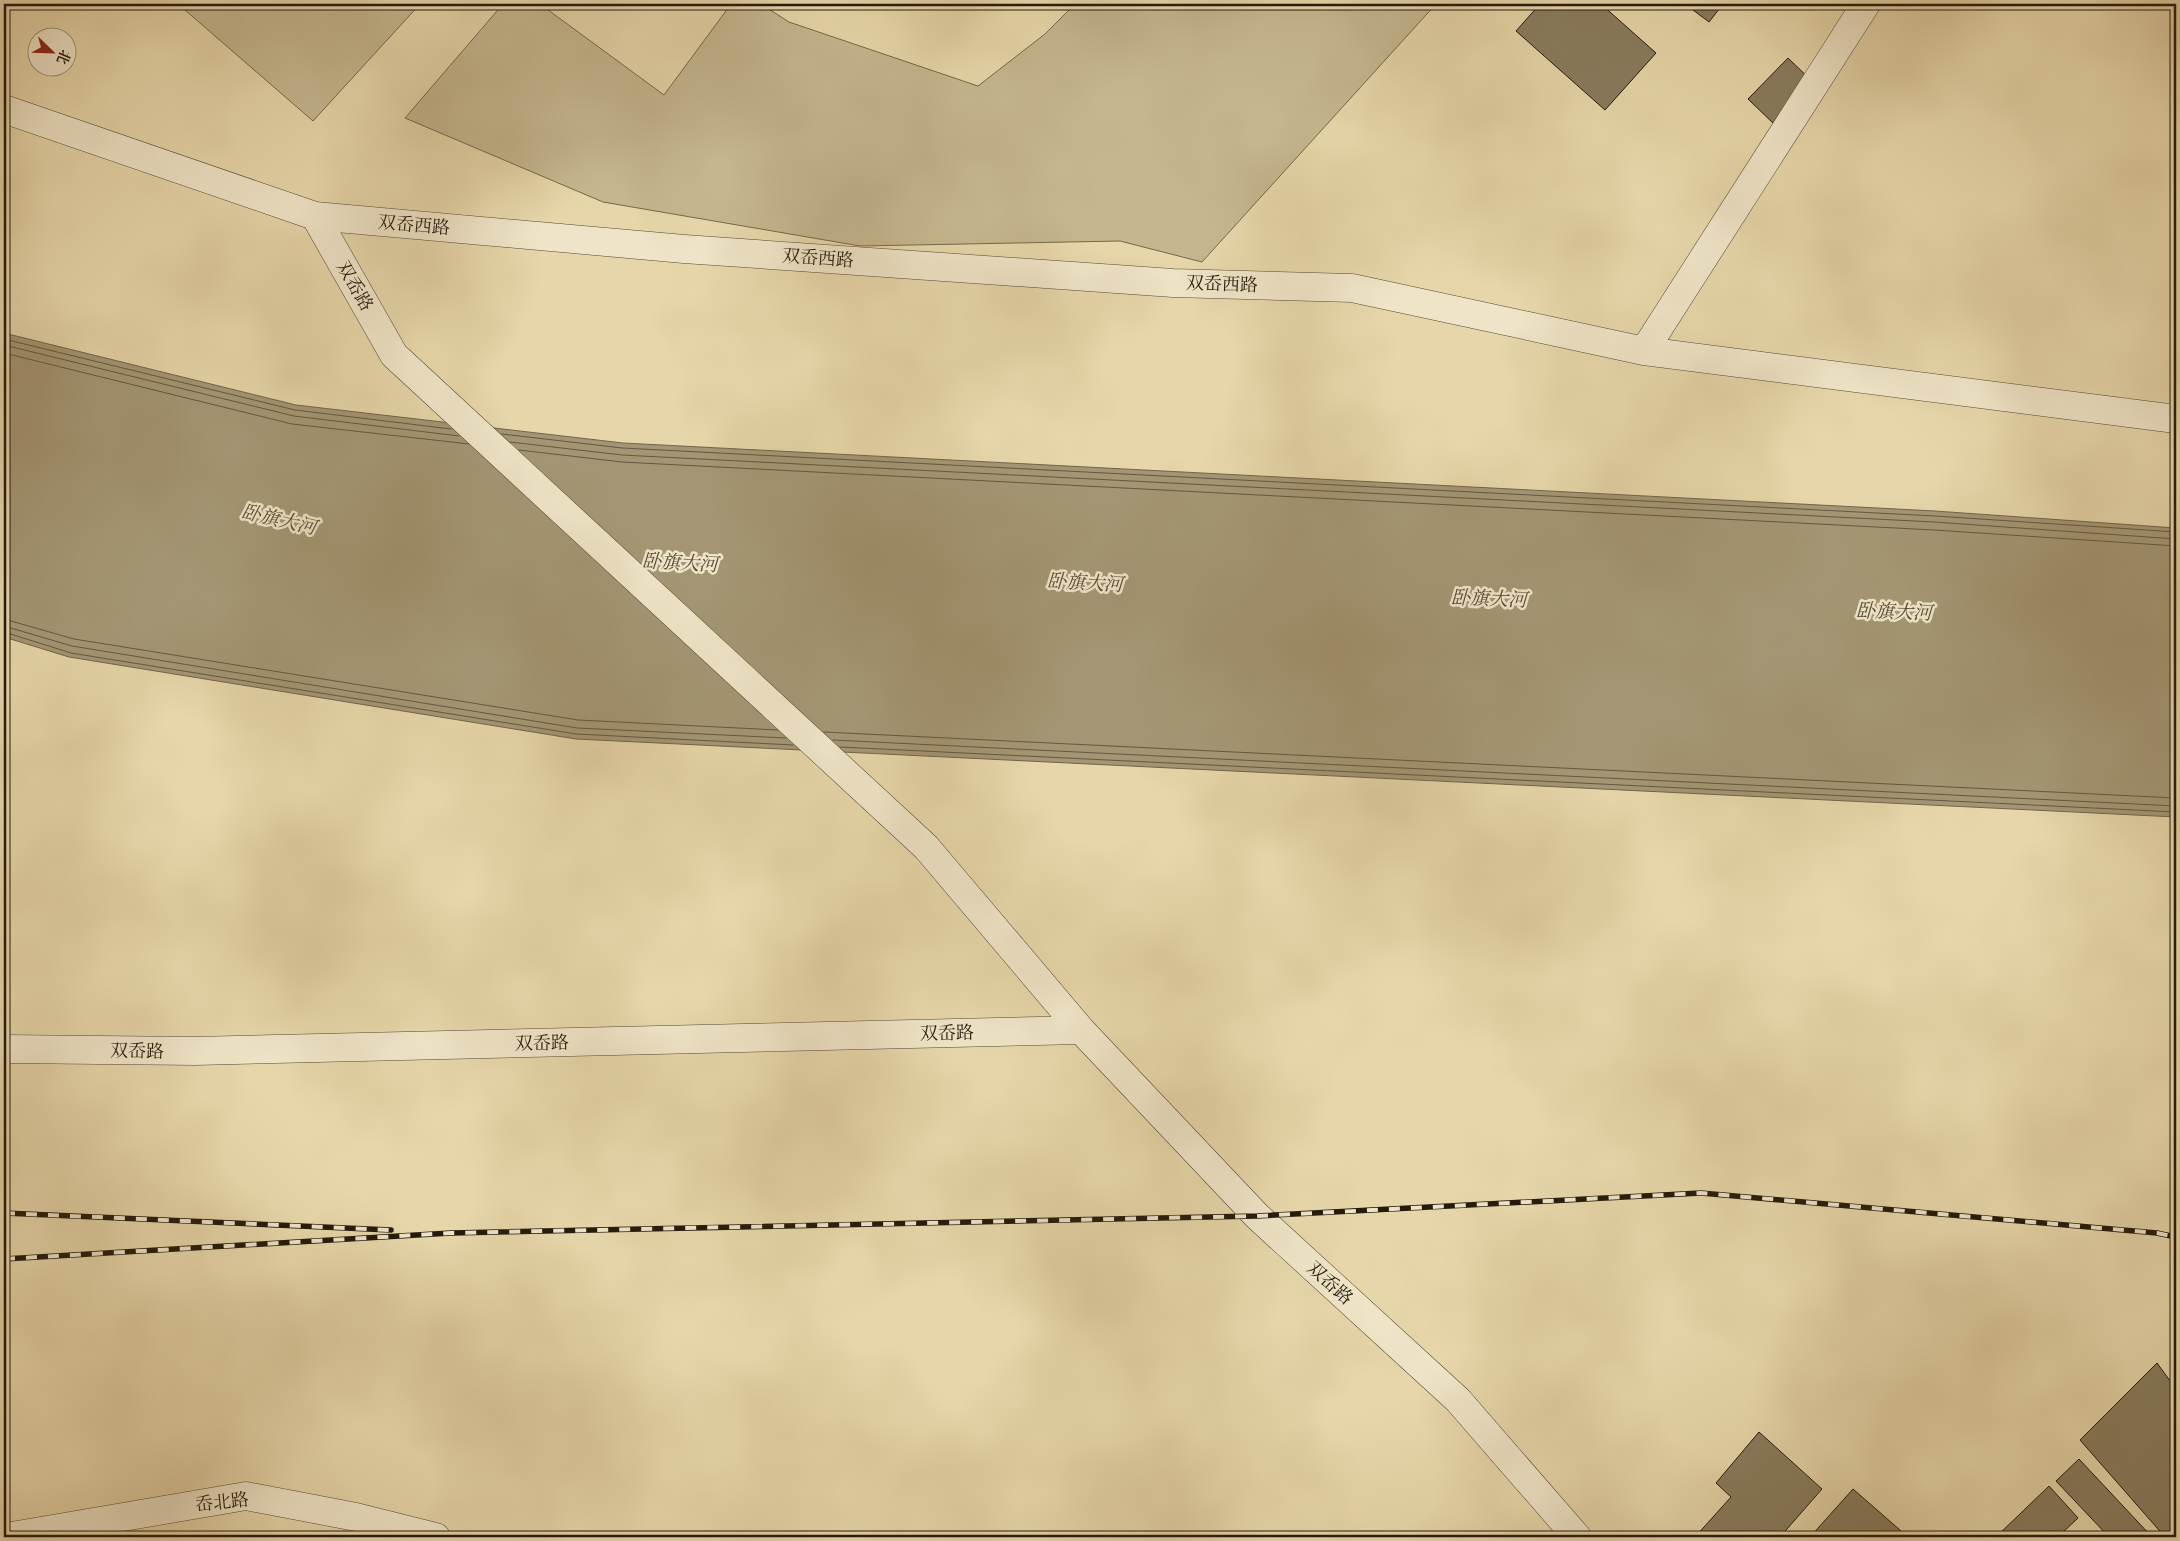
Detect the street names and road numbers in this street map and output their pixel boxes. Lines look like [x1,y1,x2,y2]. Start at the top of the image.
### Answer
street label: 双岙西路 [377,212,451,240]
street label: 双岙西路 [781,246,855,272]
street label: 双岙路 [331,258,377,315]
street label: 双岙西路 [1186,273,1258,297]
street label: 双岙路 [920,1023,974,1045]
street label: 双岙路 [515,1033,569,1055]
street label: 双岙路 [110,1041,164,1063]
street label: 双岙路 [1302,1258,1357,1310]
street label: 岙北路 [194,1489,250,1517]

